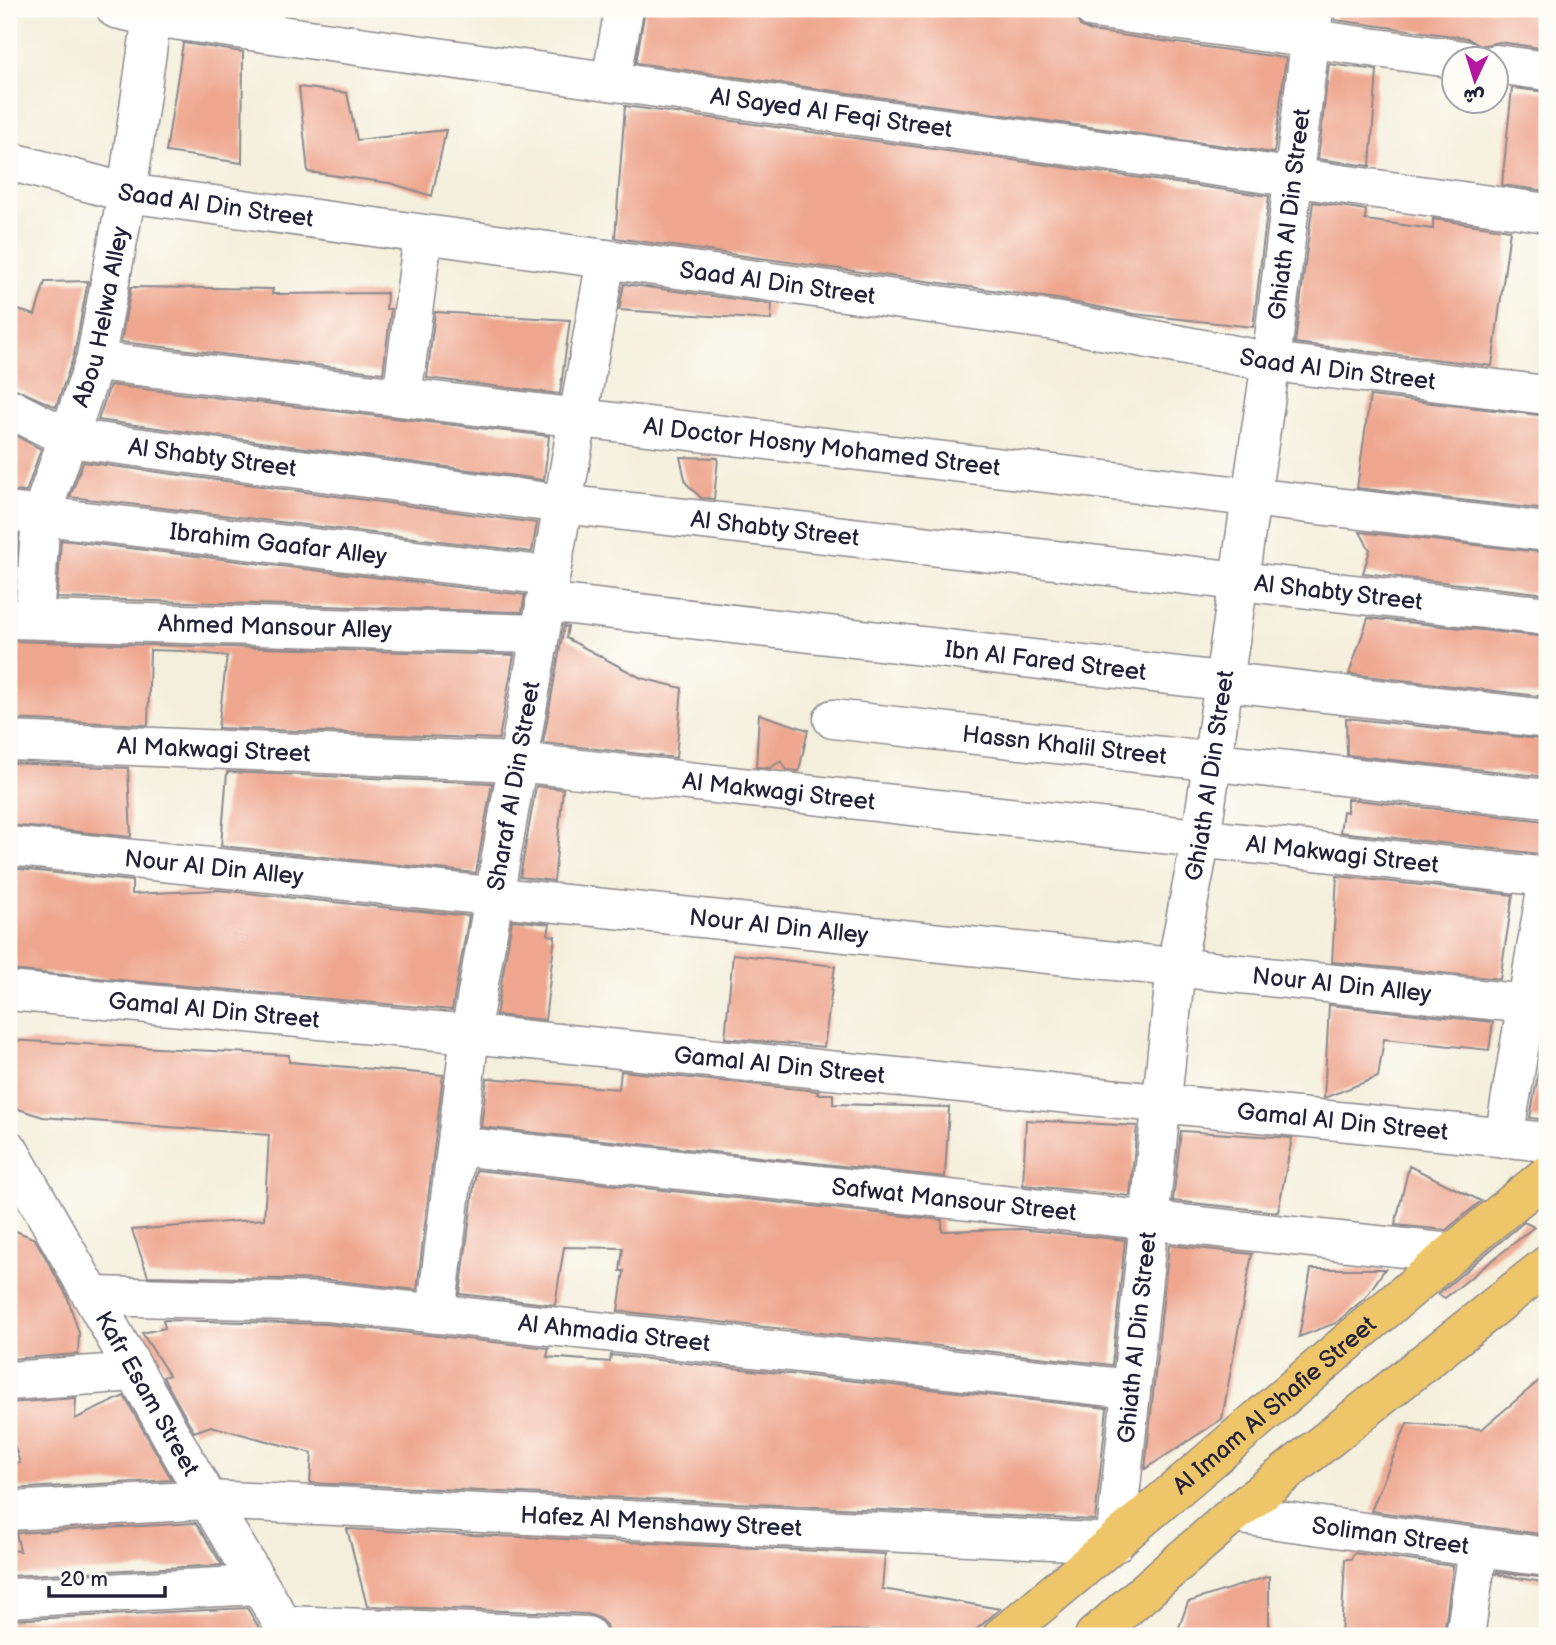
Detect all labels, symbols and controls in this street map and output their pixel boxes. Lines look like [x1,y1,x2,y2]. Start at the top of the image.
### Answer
north arrow [1440,46,1510,116]
street label: Al Sayed Al Feqi Street [709,81,955,144]
text: ش [1463,83,1485,108]
street label: Ghiath Al Din Street [1262,106,1316,322]
street label: Saad Al Din Street [115,177,316,233]
street label: Abou Helwa Alley [66,224,135,411]
street label: Saad Al Din Street [678,255,878,311]
street label: Saad Al Din Street [1237,342,1438,396]
street label: Al Doctor Hosny Mohamed Street [642,411,1003,482]
street label: Al Shabty Street [127,432,299,483]
street label: Al Shabty Street [689,504,861,552]
street label: Ibrahim Gaafar Alley [168,517,388,571]
street label: Al Shabty Street [1253,568,1425,616]
street label: Ahmed Mansour Alley [157,609,392,644]
street label: Ibn Al Fared Street [943,634,1149,687]
street label: Ghiath Al Din Street [1179,668,1240,883]
street label: Sharaf Al Din Street [481,678,546,893]
street label: Hassn Khalil Street [961,719,1169,771]
street label: Al Makwagi Street [117,731,312,768]
street label: Al Makwagi Street [681,766,877,816]
street label: Al Makwagi Street [1245,829,1441,879]
street label: Nour Al Din Alley [123,844,305,891]
street label: Nour Al Din Alley [688,902,870,950]
street label: Nour Al Din Alley [1251,961,1433,1008]
street label: Gamal Al Din Street [107,986,322,1034]
street label: Gamal Al Din Street [673,1040,887,1090]
street label: Gamal Al Din Street [1236,1097,1450,1147]
street label: Safwat Mansour Street [830,1172,1079,1227]
street label: Ghiath Al Din Street [1111,1230,1162,1445]
street label: Kafr Esam Street [89,1306,206,1481]
street label: Al Ahmadia Street [517,1308,712,1358]
street label: Al Imam Al Shafie Street [1167,1309,1382,1501]
street label: Hafez Al Menshawy Street [520,1500,803,1543]
street label: Soliman Street [1310,1510,1471,1561]
scale bar [49,1554,164,1598]
text: 20 m [60,1567,108,1592]

